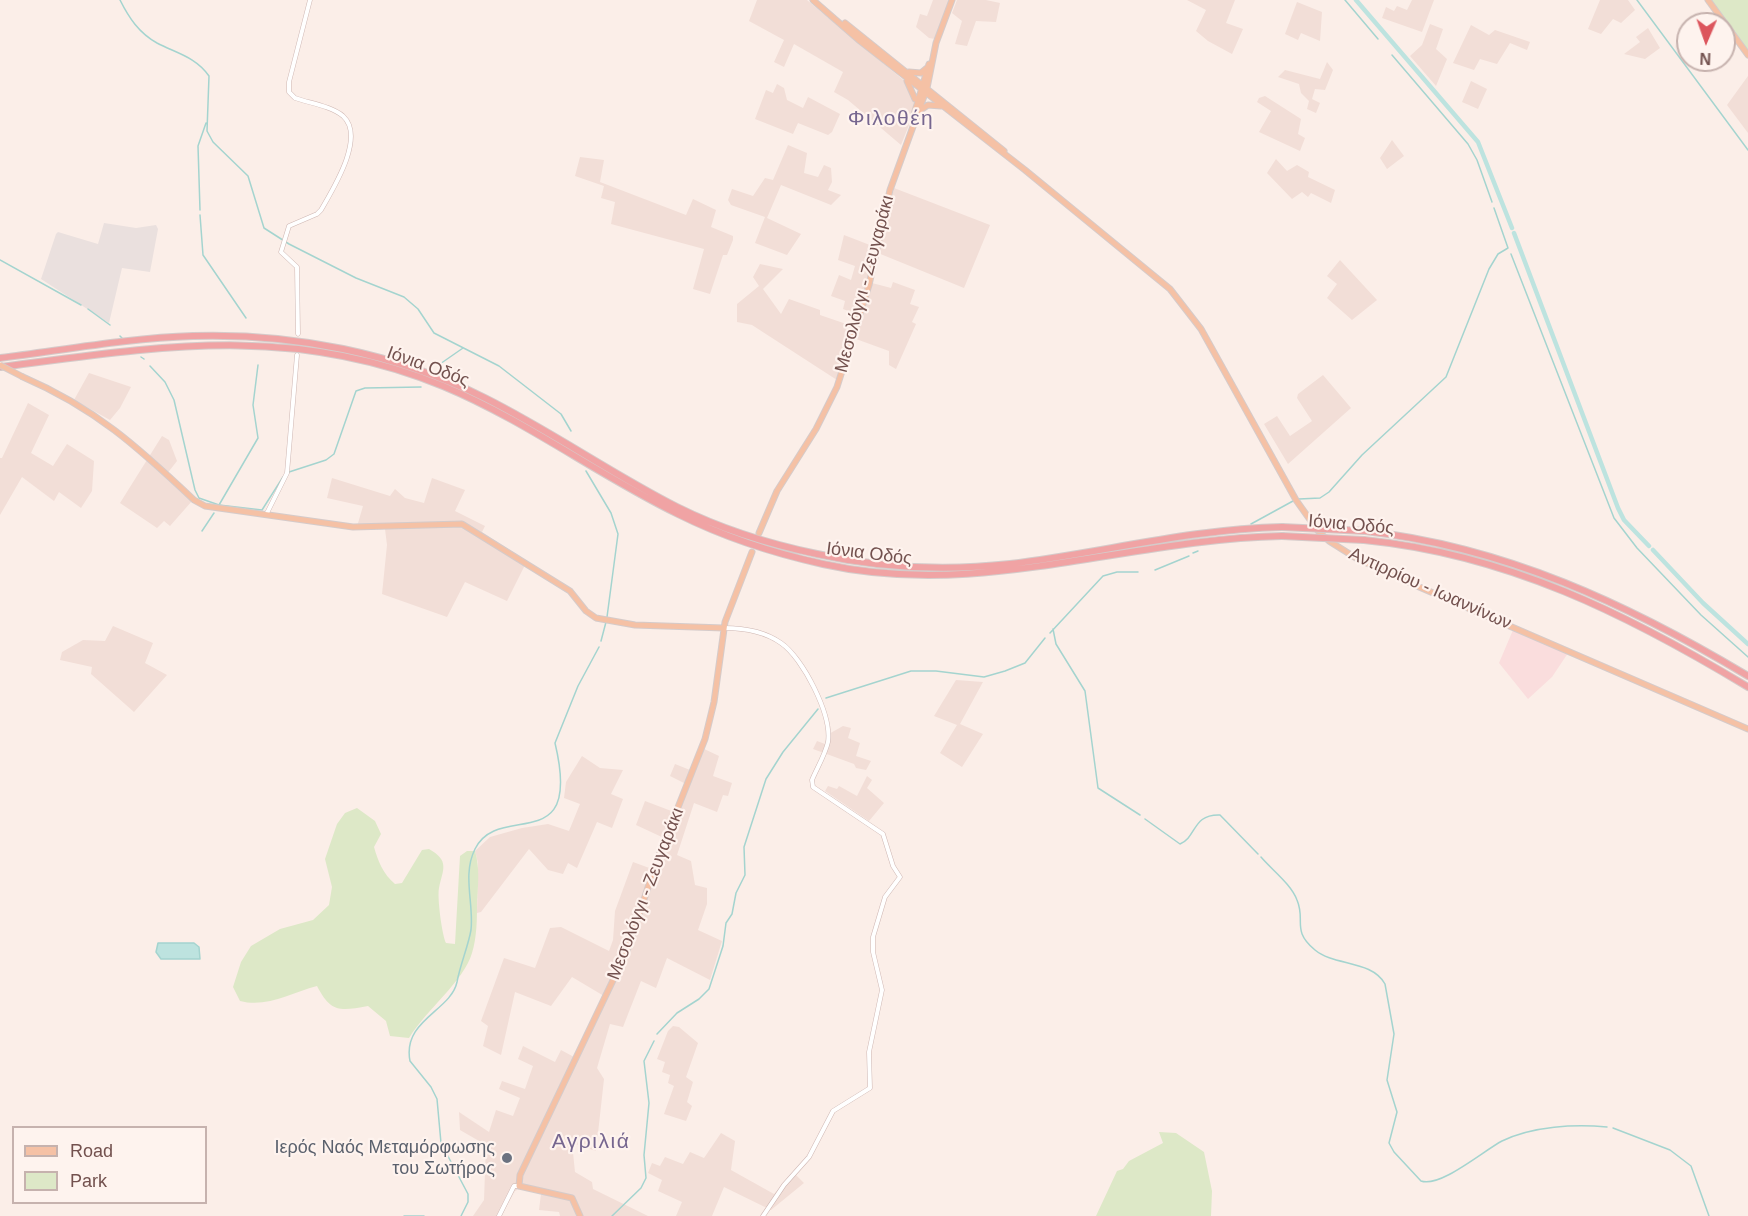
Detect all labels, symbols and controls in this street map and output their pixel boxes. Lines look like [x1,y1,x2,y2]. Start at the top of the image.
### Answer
north arrow [1676,12,1736,72]
text: N [1699,50,1711,67]
district label: Φιλοθέη [848,106,934,132]
street label: Μεσολόγγι - Ζευγαράκι [831,193,899,375]
street label: Ιόνια Οδός [384,342,472,392]
street label: Ιόνια Οδός [1307,510,1395,540]
street label: Ιόνια Οδός [825,538,913,570]
street label: Αντιρρίου - Ιωαννίνων [1345,543,1515,635]
street label: Μεσολόγγι - Ζευγαράκι [603,805,689,983]
legend [12,1126,207,1204]
district label: Αγριλιά [552,1129,630,1155]
place label: Ιερός Ναός Μεταμόρφωσης του Σωτήρος [275,1137,495,1180]
text: Road [70,1141,113,1161]
marker: Ιερός Ναός Μεταμόρφωσης του Σωτήρος [500,1151,514,1165]
text: Park [70,1171,107,1191]

